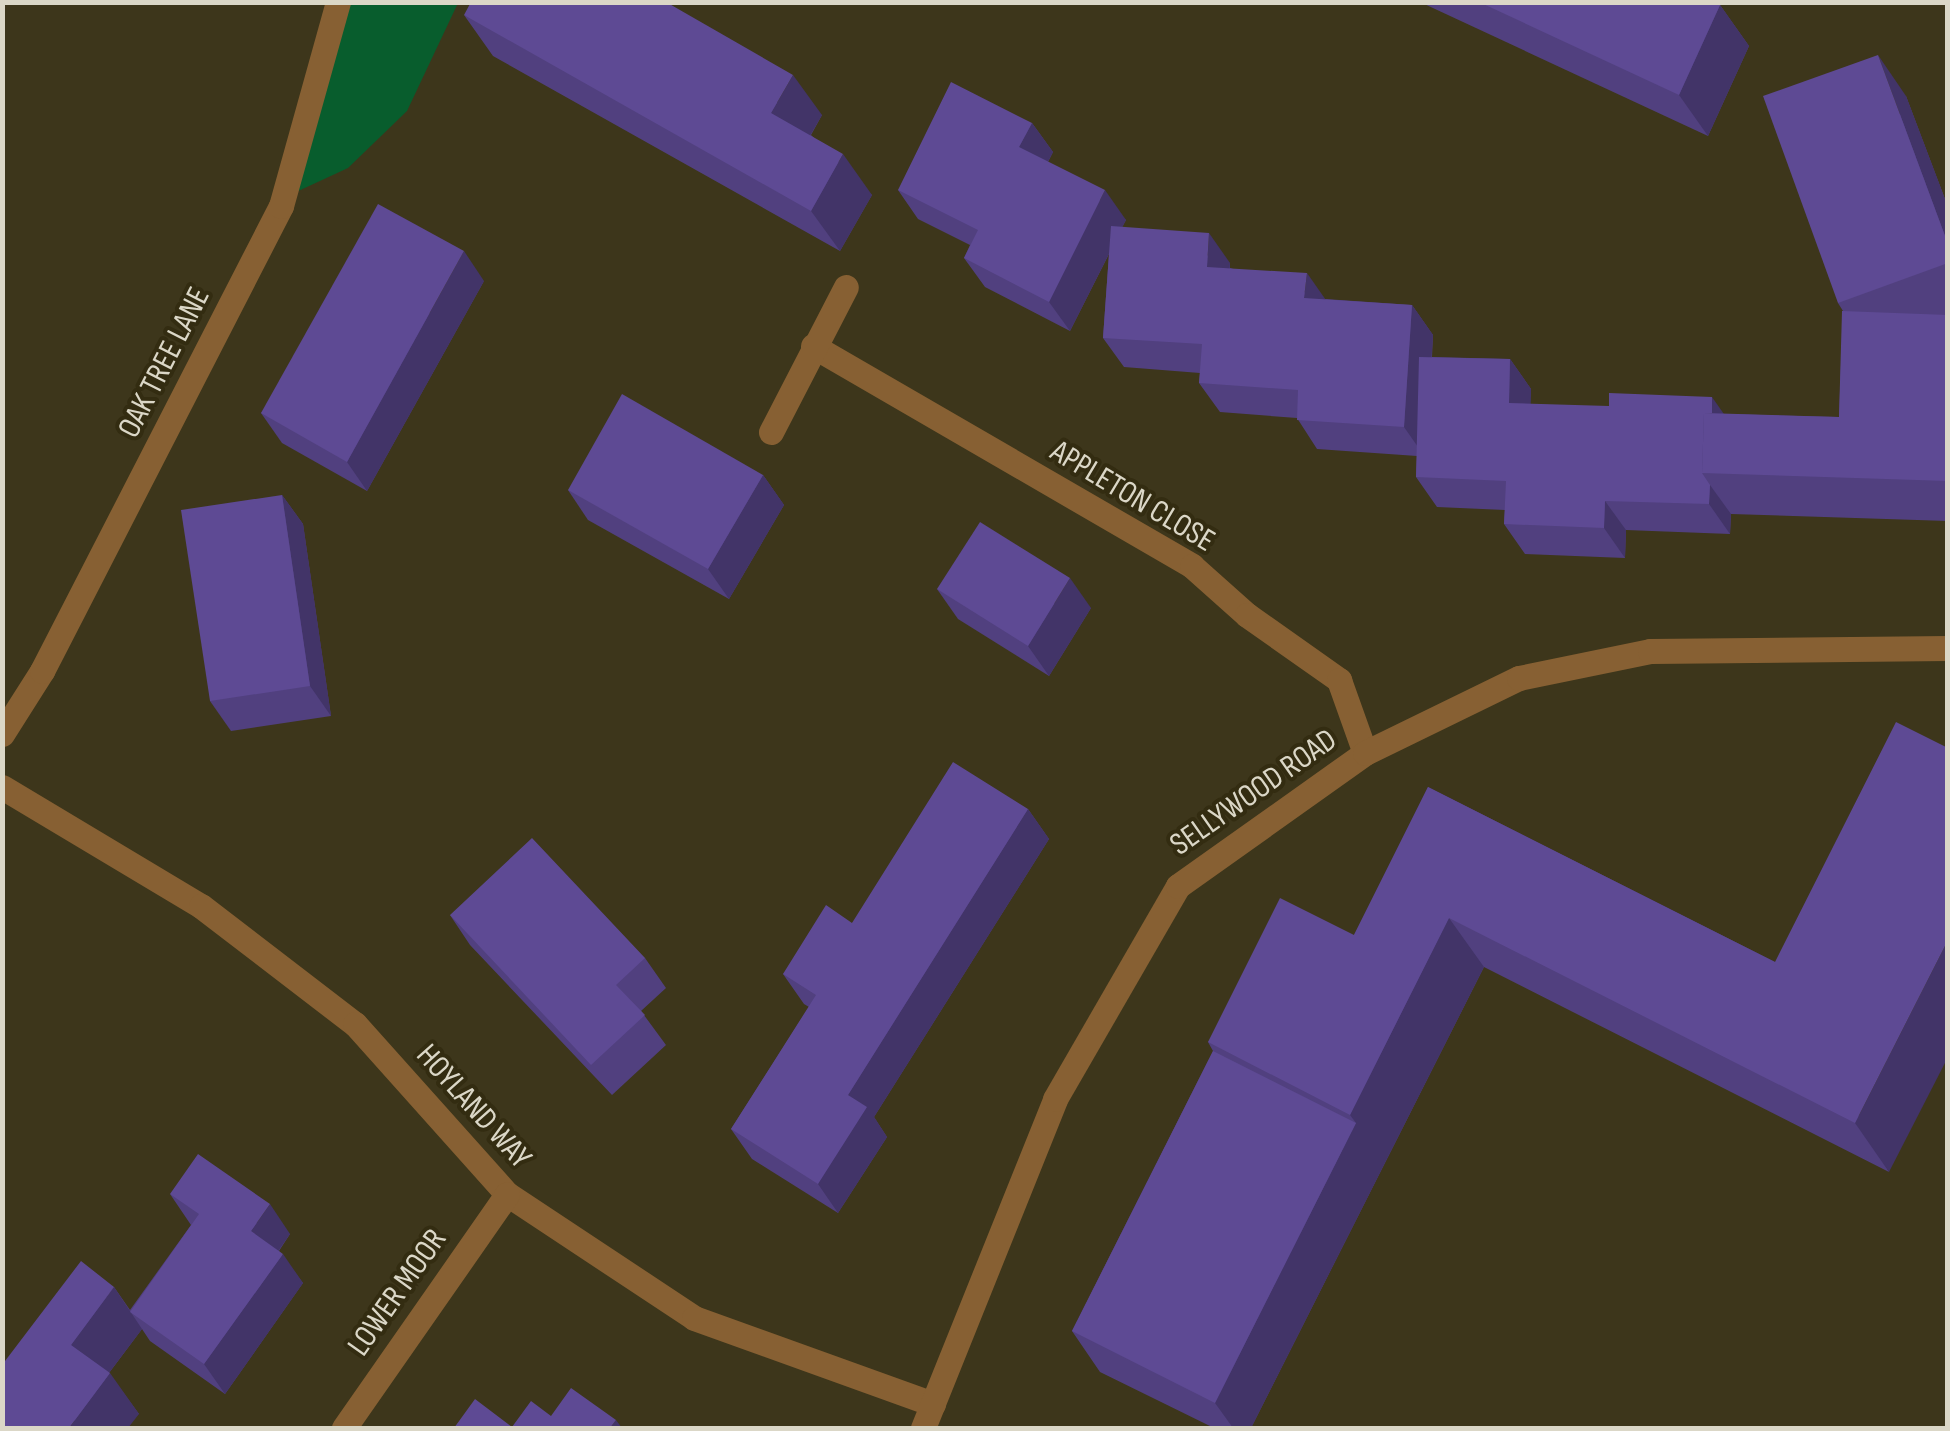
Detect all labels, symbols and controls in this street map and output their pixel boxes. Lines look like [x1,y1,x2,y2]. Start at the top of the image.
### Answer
street label: OAK TREE LANE [111,281,219,445]
street label: APPLETON CLOSE [1043,433,1221,561]
street label: SELLYWOOD ROAD [1163,721,1345,865]
street label: HOYLAND WAY [407,1037,539,1177]
street label: LOWER MOOR [340,1222,456,1364]

